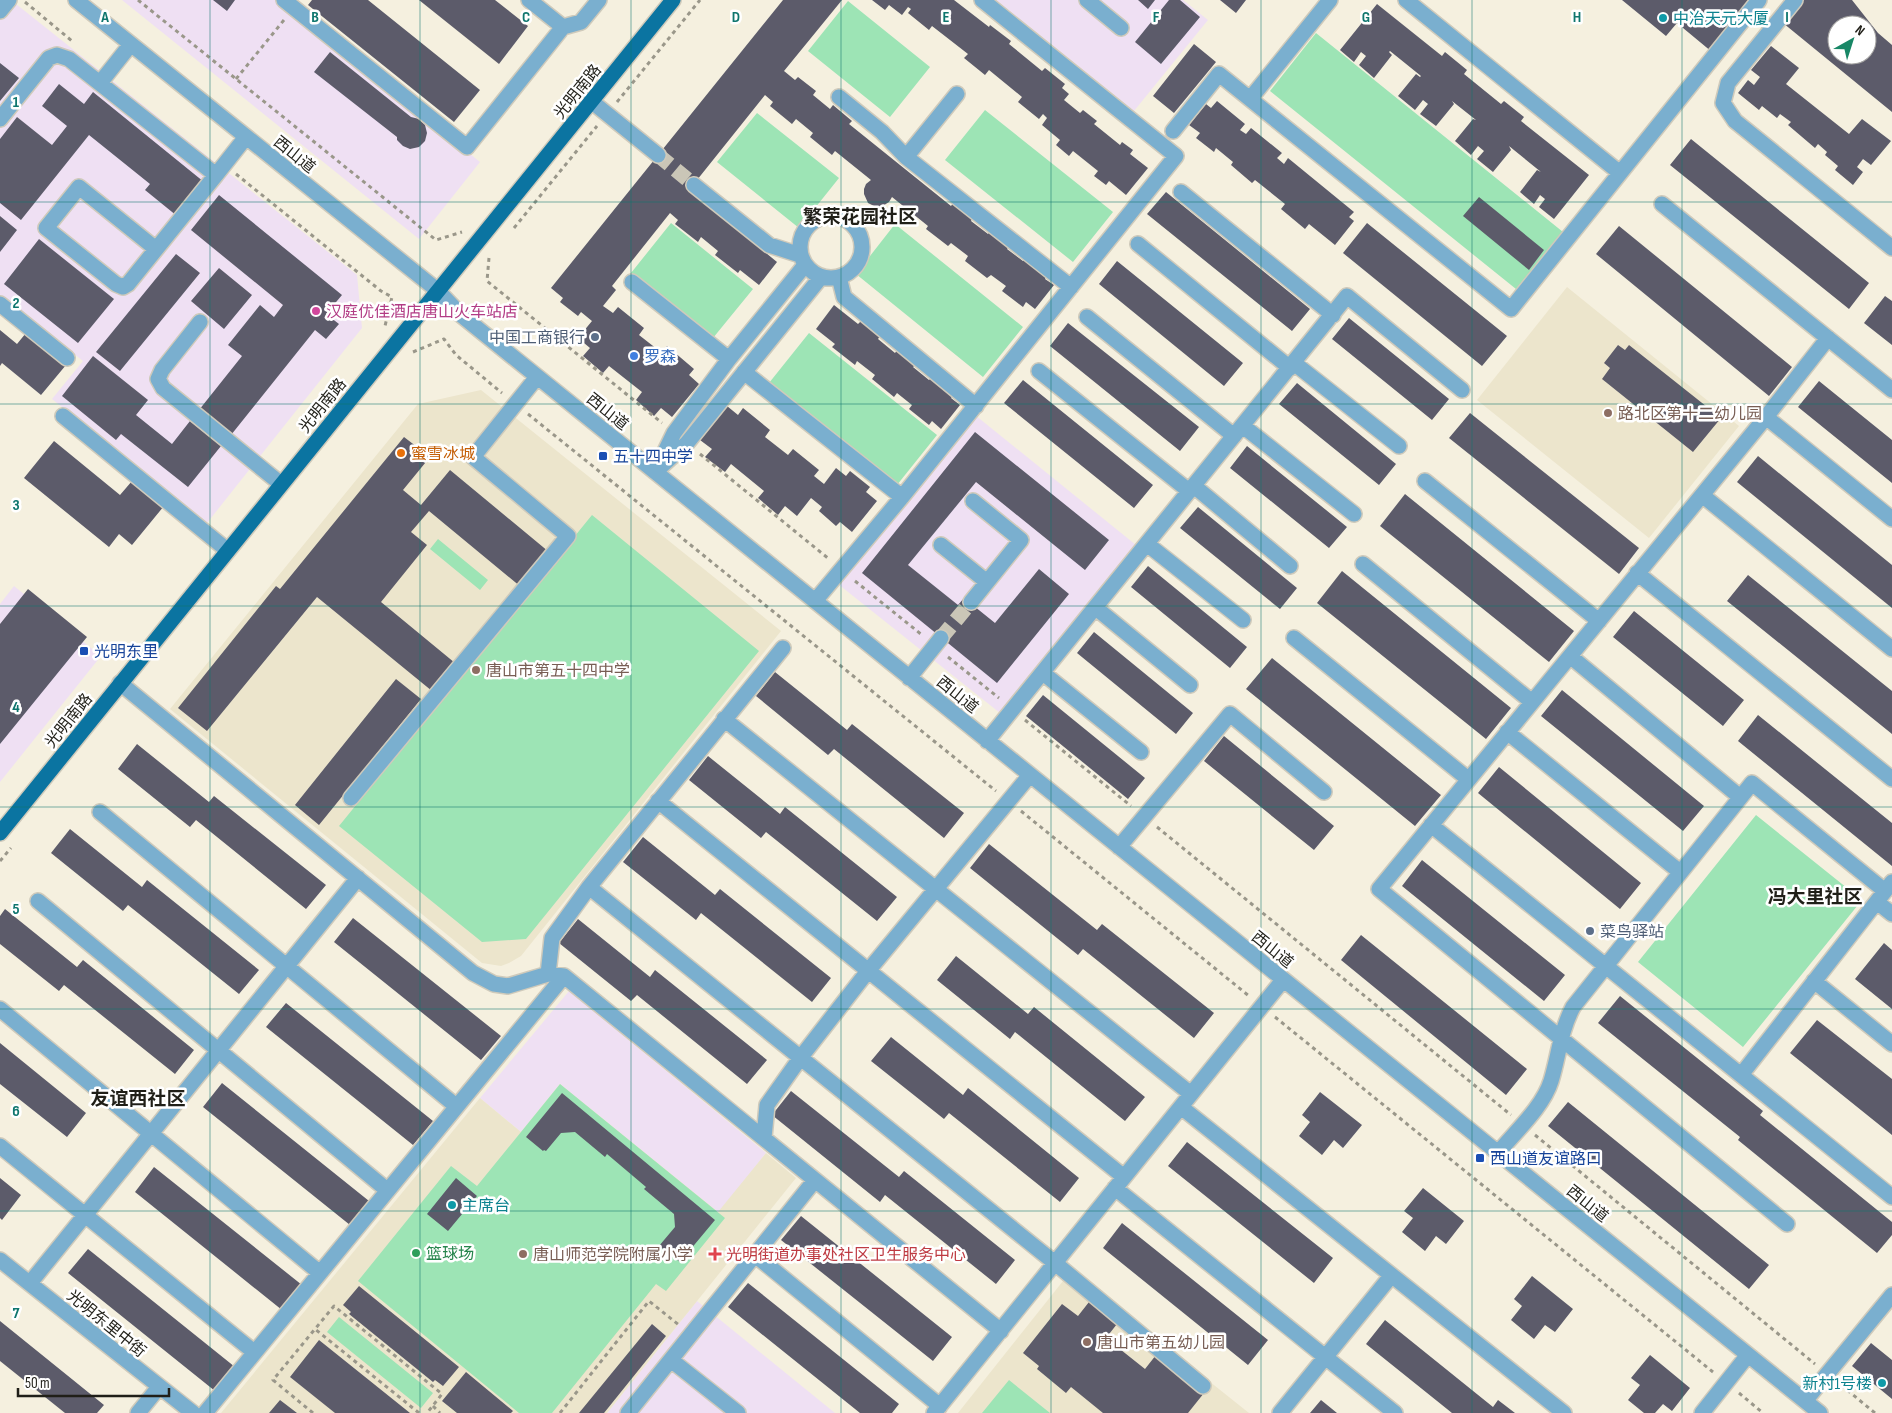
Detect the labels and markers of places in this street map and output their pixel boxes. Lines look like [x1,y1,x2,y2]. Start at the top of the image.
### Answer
place label: 中冶天元大厦 [1673,10,1769,29]
marker: 中冶天元大厦 [1657,12,1669,24]
place label: 汉庭优佳酒店唐山火车站店 [326,303,518,322]
marker: 汉庭优佳酒店唐山火车站店 [310,305,322,317]
place label: 中国工商银行 [489,329,585,348]
marker: 中国工商银行 [589,331,601,343]
place label: 罗森 [644,348,676,367]
marker: 罗森 [628,350,640,362]
place label: 路北区第十二幼儿园 [1618,405,1762,424]
marker: 路北区第十二幼儿园 [1602,407,1614,419]
place label: 蜜雪冰城 [411,445,475,464]
marker: 蜜雪冰城 [395,447,407,459]
place label: 五十四中学 [613,448,693,467]
marker: 五十四中学 [597,450,609,462]
place label: 光明东里 [94,643,158,662]
marker: 光明东里 [78,645,90,657]
place label: 唐山市第五十四中学 [486,662,630,681]
marker: 唐山市第五十四中学 [470,664,482,676]
place label: 菜鸟驿站 [1600,923,1664,942]
marker: 菜鸟驿站 [1584,925,1596,937]
place label: 西山道友谊路口 [1490,1150,1602,1169]
marker: 西山道友谊路口 [1474,1152,1486,1164]
place label: 主席台 [462,1197,510,1216]
marker: 主席台 [446,1199,458,1211]
place label: 篮球场 [426,1245,474,1264]
place label: 唐山师范学院附属小学 [533,1246,693,1265]
place label: 光明街道办事处社区卫生服务中心 [726,1246,966,1265]
marker: 篮球场 [410,1247,422,1259]
marker: 光明街道办事处社区卫生服务中心 [708,1247,722,1261]
marker: 唐山师范学院附属小学 [517,1248,529,1260]
place label: 唐山市第五幼儿园 [1097,1334,1225,1353]
marker: 唐山市第五幼儿园 [1081,1336,1093,1348]
place label: 新村1号楼 [1802,1375,1872,1394]
marker: 新村1号楼 [1876,1377,1888,1389]

